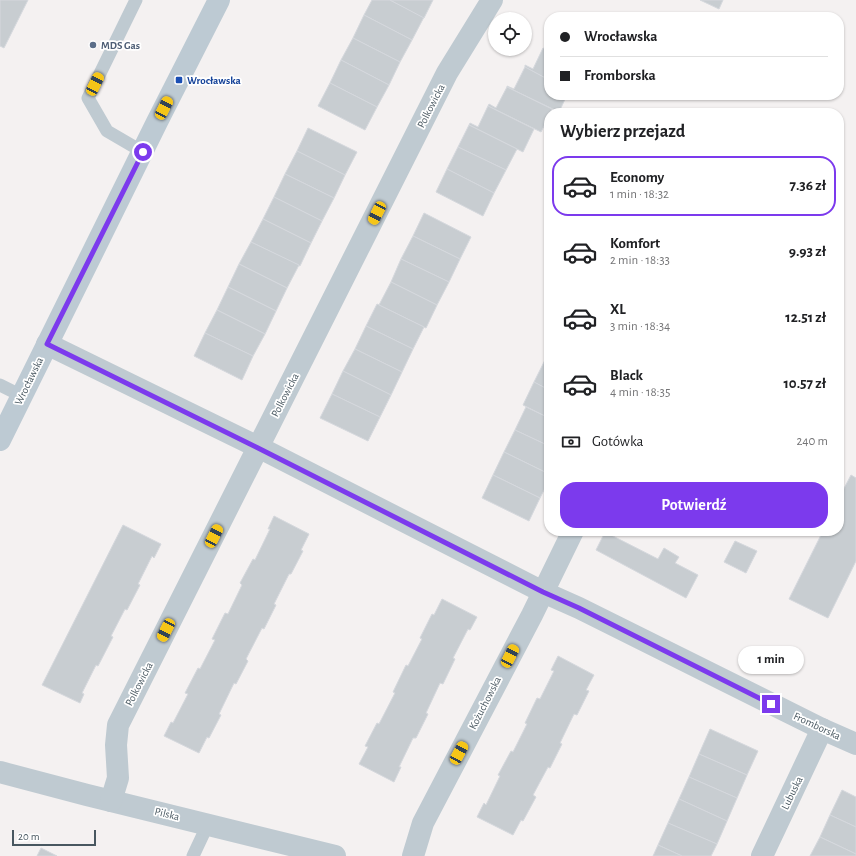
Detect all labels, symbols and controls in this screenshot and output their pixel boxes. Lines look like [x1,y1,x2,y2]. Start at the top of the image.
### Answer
map controls [488,12,532,56]
button: locate [488,12,532,56]
text: Wrocławska [584,29,657,44]
marker: MDS Gas [88,40,98,50]
place label: MDS Gas [101,40,140,51]
text: Fromborska [584,68,656,83]
car [84,71,106,97]
marker: Wrocławska [174,75,184,85]
place label: Wrocławska [187,75,242,86]
street label: Polkowicka [415,82,447,130]
car [153,95,175,121]
text: Wybierz przejazd [560,123,685,141]
route start [134,143,152,161]
icon: car [562,168,598,204]
text: Economy [610,170,664,185]
text: 7.36 zł [789,178,826,193]
text: 1 min · 18:32 [610,188,669,201]
car [366,200,388,226]
icon: car [562,234,598,270]
text: Komfort [610,236,660,251]
text: 9.93 zł [789,244,826,259]
text: 2 min · 18:33 [610,254,670,267]
icon: car [562,300,598,336]
text: XL [610,302,626,317]
text: 12.51 zł [785,310,826,325]
text: 3 min · 18:34 [610,320,670,333]
street label: Wrocławska [13,355,45,407]
icon: car [562,366,598,402]
text: Black [610,368,643,383]
street label: Polkowicka [269,371,301,419]
text: 10.57 zł [783,376,826,391]
text: 4 min · 18:35 [610,386,670,399]
icon: cash [560,431,582,453]
text: Gotówka [592,434,643,449]
text: 240 m [796,435,828,448]
button: Potwierdź [560,482,828,528]
car [203,523,225,549]
car [155,617,177,643]
car [499,643,521,669]
callout: 1 min [738,646,804,674]
text: 1 min [757,653,785,666]
street label: Polkowicka [123,660,155,708]
street label: Kożuchowska [467,675,503,731]
route end [762,695,780,713]
street label: Fromborska [792,710,842,742]
car [448,740,470,766]
street label: Lubuska [779,775,805,811]
street label: Pilska [154,806,180,822]
scale bar [12,828,96,847]
text: 20 m [18,831,39,842]

